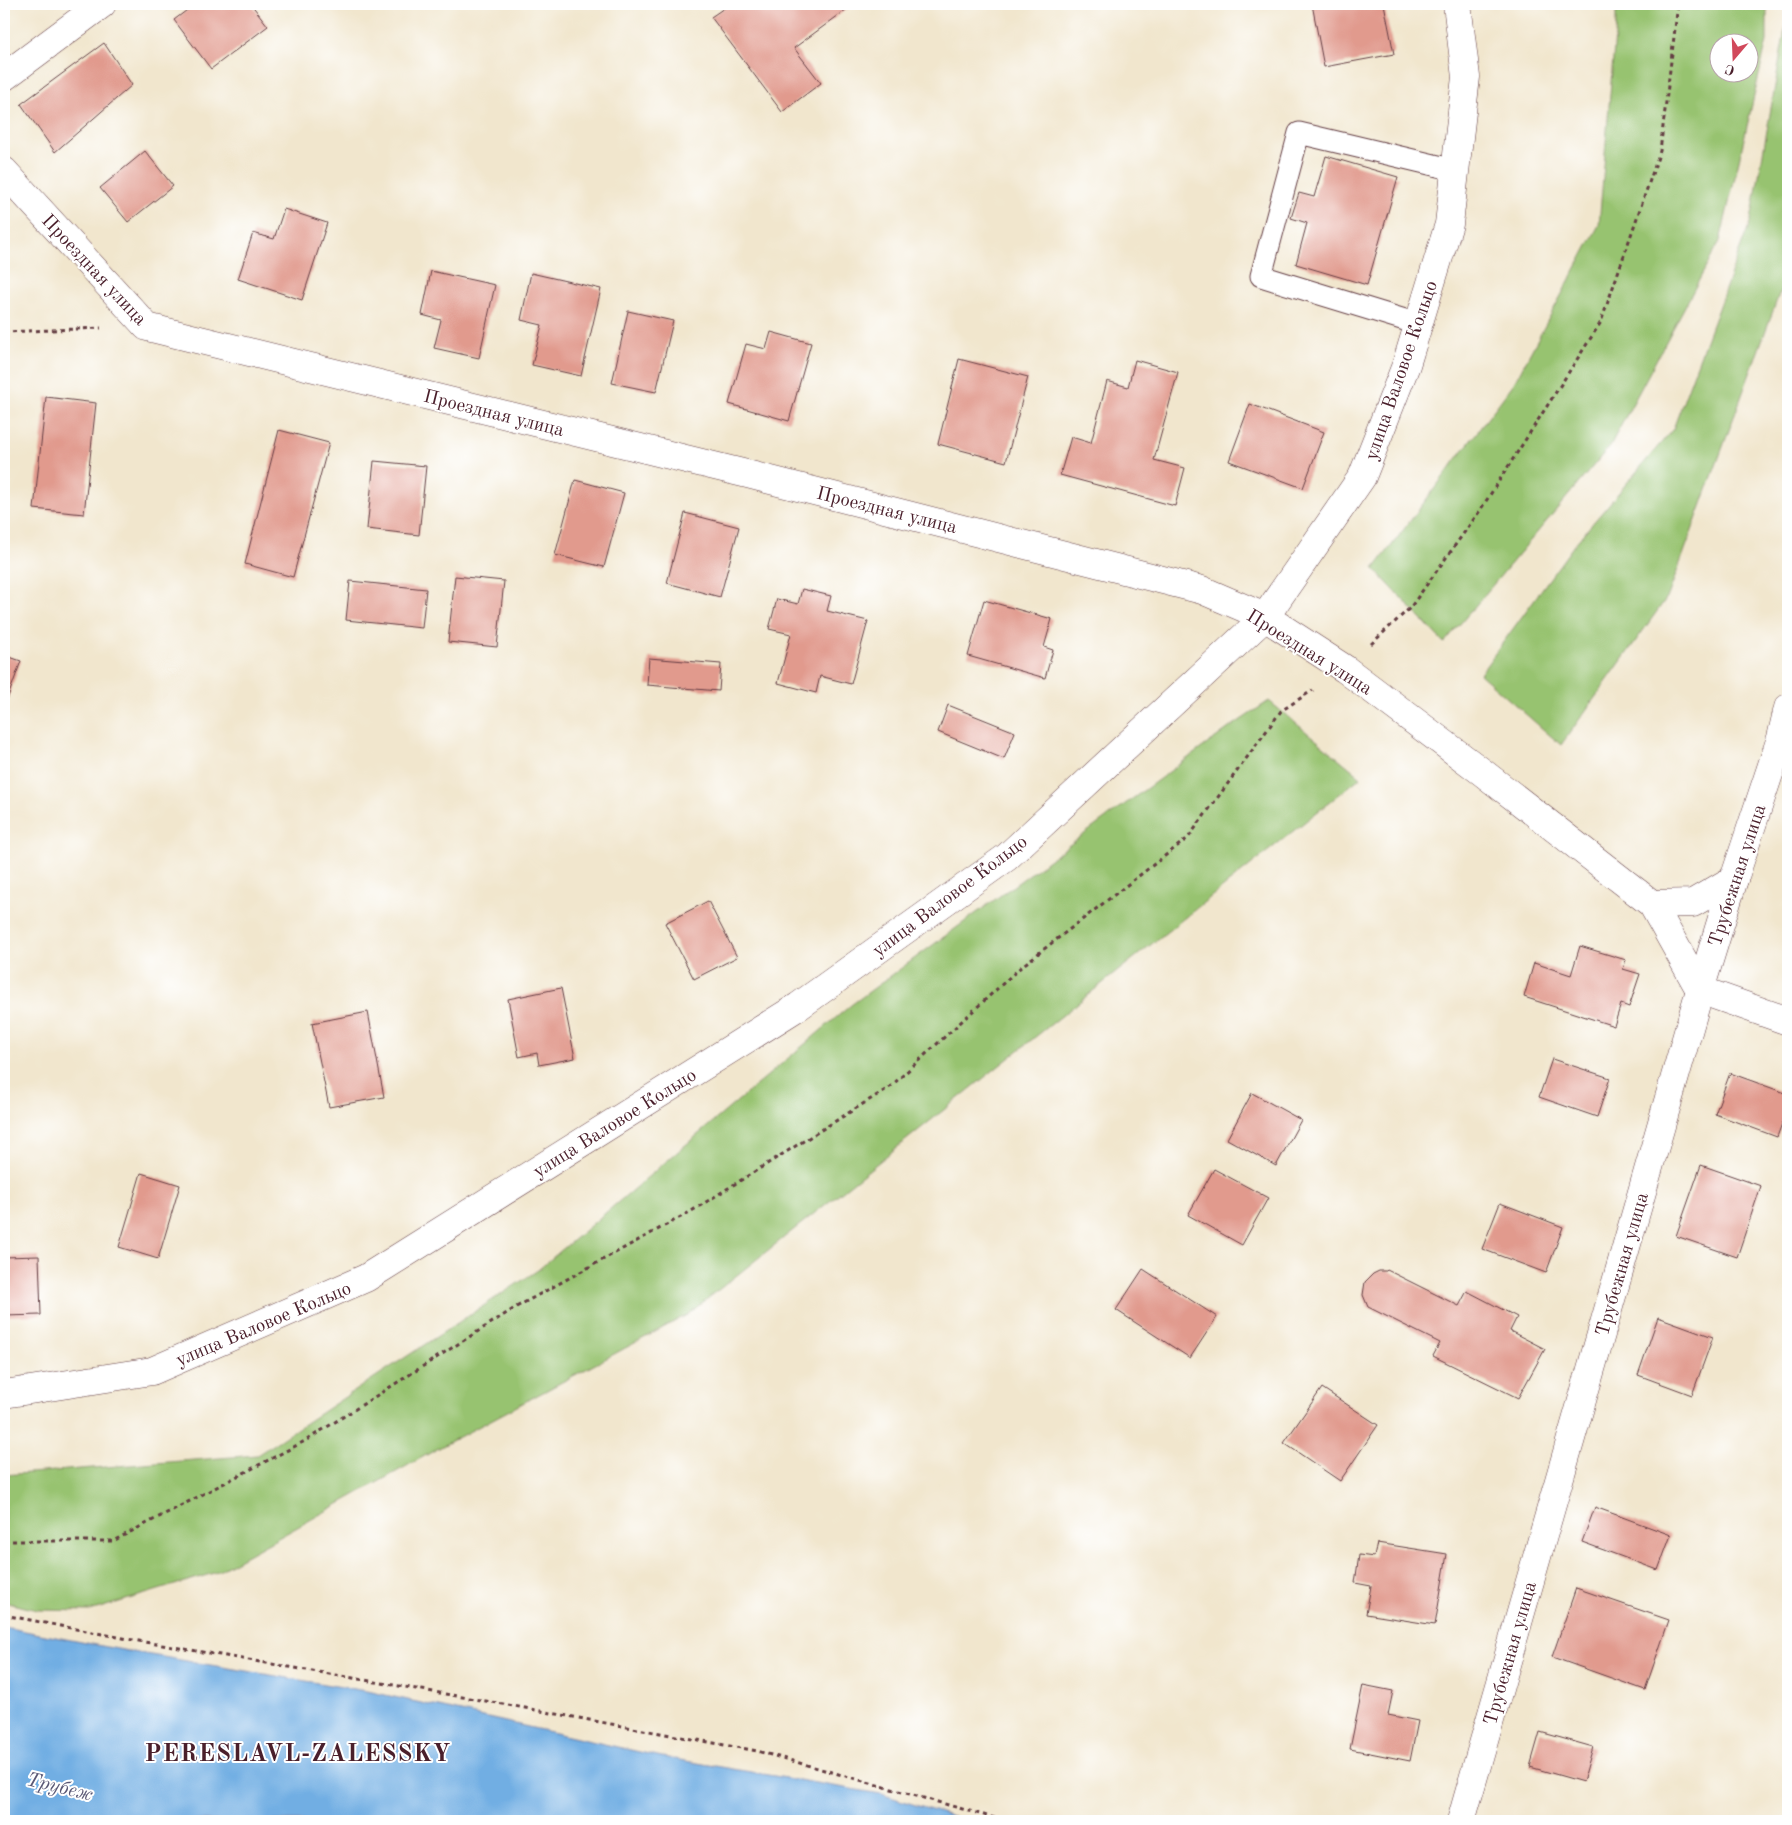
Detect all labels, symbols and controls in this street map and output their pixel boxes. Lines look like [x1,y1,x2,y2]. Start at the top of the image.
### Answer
north arrow [1710,32,1760,82]
text: С [1723,61,1737,77]
street label: Проездная улица [37,212,150,330]
street label: улица Валовое Кольцо [1363,279,1442,463]
street label: Проездная улица [421,388,566,441]
street label: Проездная улица [814,485,959,538]
street label: Проездная улица [1243,607,1375,700]
street label: Трубежная улица [1706,802,1771,949]
street label: улица Валовое Кольцо [869,833,1032,961]
street label: улица Валовое Кольцо [530,1066,700,1182]
street label: Трубежная улица [1594,1190,1653,1339]
street label: улица Валовое Кольцо [173,1280,354,1371]
street label: Трубежная улица [1482,1579,1541,1728]
district label: PERESLAVL-ZALESSKY [145,1743,451,1767]
water label: Трубеж [24,1770,95,1806]

